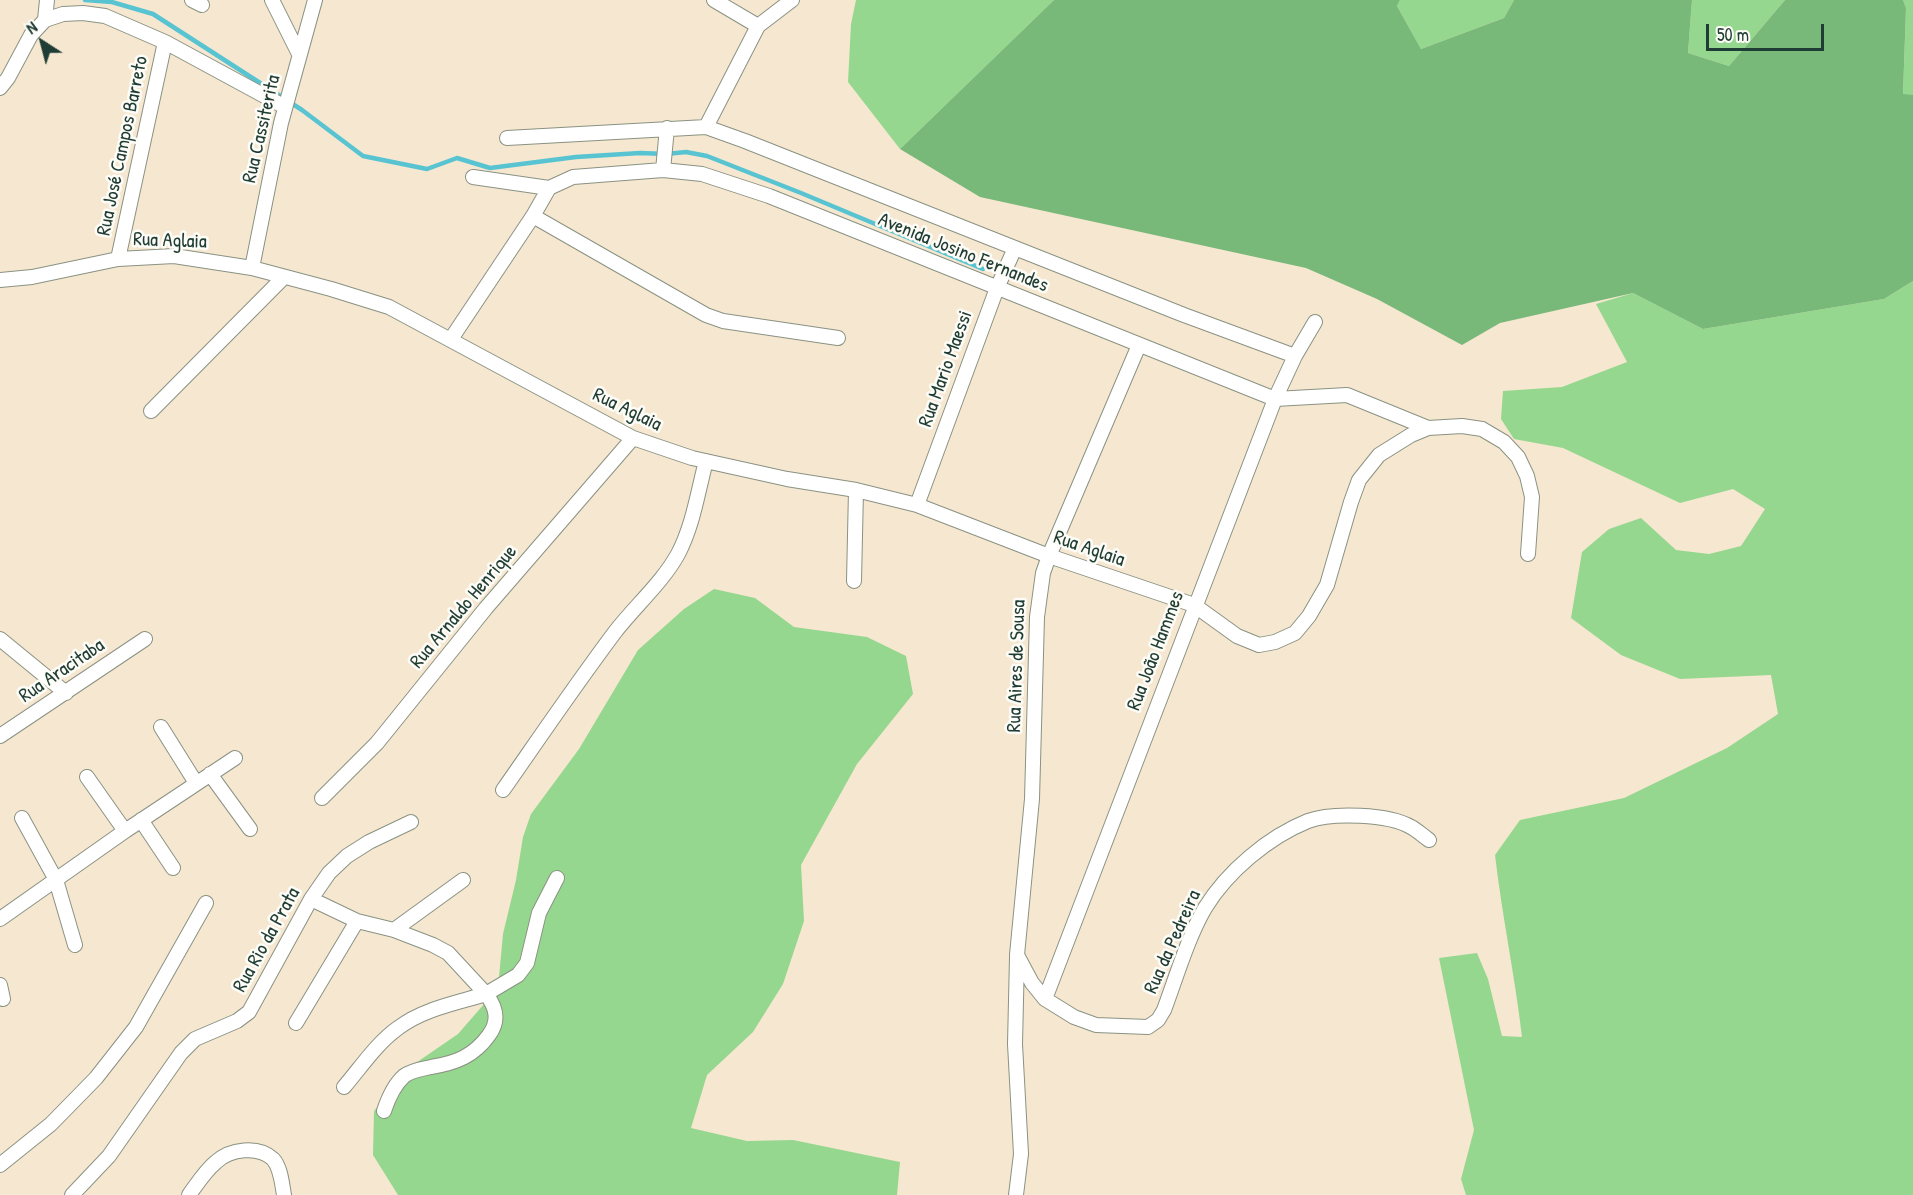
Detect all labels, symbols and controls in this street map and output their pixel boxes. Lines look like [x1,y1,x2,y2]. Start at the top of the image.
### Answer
north arrow [12,12,72,72]
scale bar [1709,12,1828,50]
text: N [22,16,41,39]
text: 50 m [1717,22,1749,47]
street label: Rua José Campos Barreto [92,54,154,238]
street label: Rua Cassiterita [238,73,286,185]
street label: Avenida Josino Fernandes [874,208,1052,298]
street label: Rua Aglaia [133,228,207,254]
street label: Rua Mario Maessi [914,308,978,430]
street label: Rua Aglaia [589,383,665,437]
street label: Rua Aglaia [1050,526,1128,572]
street label: Rua Arnaldo Henrique [406,541,522,673]
street label: Rua João Hammes [1122,588,1190,714]
street label: Rua Aires de Sousa [1003,599,1031,733]
street label: Rua Aracitaba [15,634,109,708]
street label: Rua Rio da Prata [228,884,306,996]
street label: Rua da Pedreira [1140,886,1206,998]

